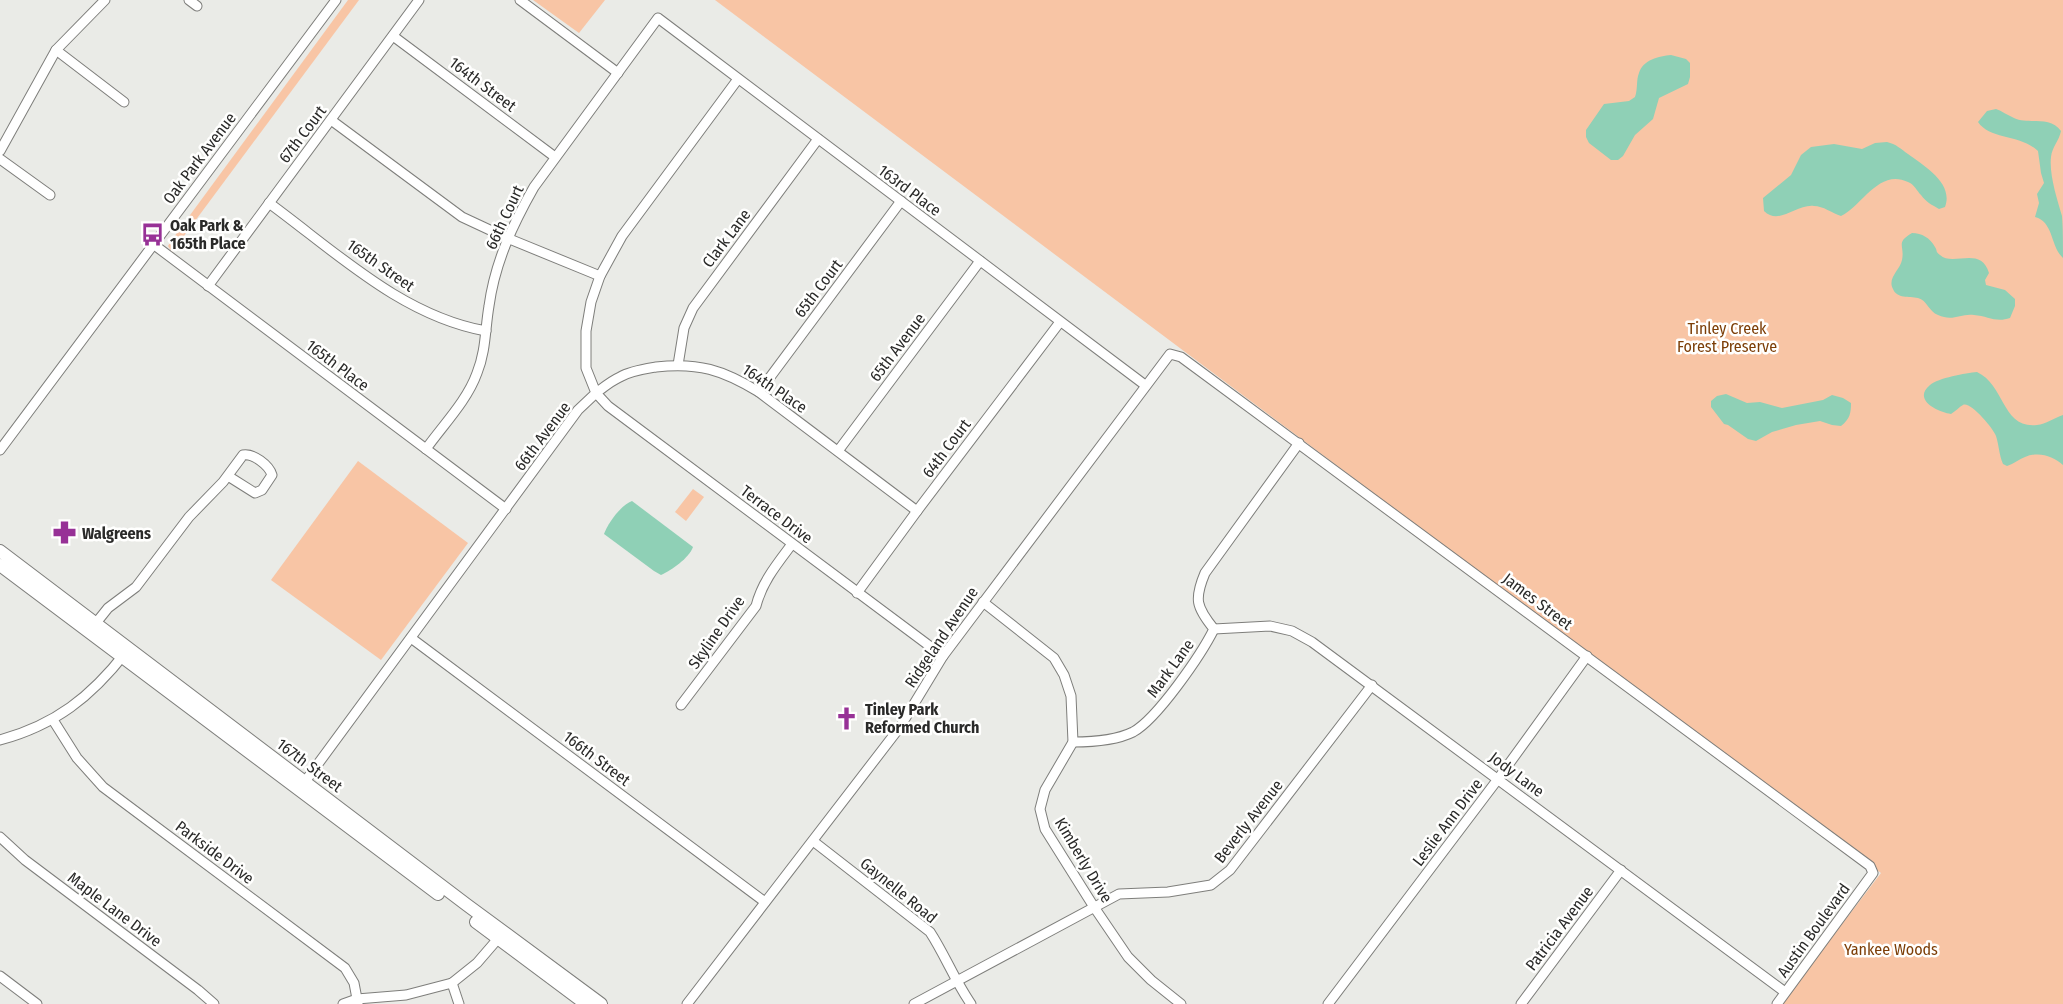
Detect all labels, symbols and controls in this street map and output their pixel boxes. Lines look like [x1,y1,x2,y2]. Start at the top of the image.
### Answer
street label: 164th Street [446,53,520,116]
street label: 67th Court [275,101,331,167]
street label: Oak Park Avenue [159,109,240,208]
street label: 163rd Place [875,161,945,220]
street label: 66th Court [481,181,528,252]
street label: Clark Lane [698,205,754,271]
place label: Oak Park & 165th Place [170,216,246,253]
bus stop icon: Oak Park & 165th Place [139,221,165,247]
street label: 165th Street [343,235,419,296]
street label: 65th Court [790,255,847,321]
street label: 65th Avenue [866,309,929,385]
park label: Tinley Creek Forest Preserve [1677,319,1777,356]
street label: 165th Place [303,336,373,395]
street label: 164th Place [739,360,811,417]
street label: 66th Avenue [510,398,575,475]
street label: 64th Court [918,415,975,481]
street label: Terrace Drive [737,481,816,548]
pharmacy icon: Walgreens [51,520,77,546]
place label: Walgreens [82,524,151,543]
street label: James Street [1499,569,1577,634]
street label: Ridgeland Avenue [901,583,982,691]
street label: Skyline Drive [684,592,749,672]
street label: Mark Lane [1143,635,1198,701]
place label: Tinley Park Reformed Church [865,700,979,737]
church icon: Tinley Park Reformed Church [834,705,860,731]
street label: 166th Street [559,727,635,790]
street label: 167th Street [273,735,347,797]
street label: Jody Lane [1486,748,1548,801]
street label: Leslie Ann Drive [1408,775,1486,870]
street label: Beverly Avenue [1210,776,1287,867]
street label: Kimberly Drive [1051,814,1116,906]
street label: Parkside Drive [172,817,258,888]
street label: Gaynelle Road [856,854,941,927]
street label: Maple Lane Drive [64,868,165,951]
street label: Austin Boulevard [1773,880,1854,981]
street label: Patricia Avenue [1521,882,1597,974]
park label: Yankee Woods [1844,940,1938,959]

